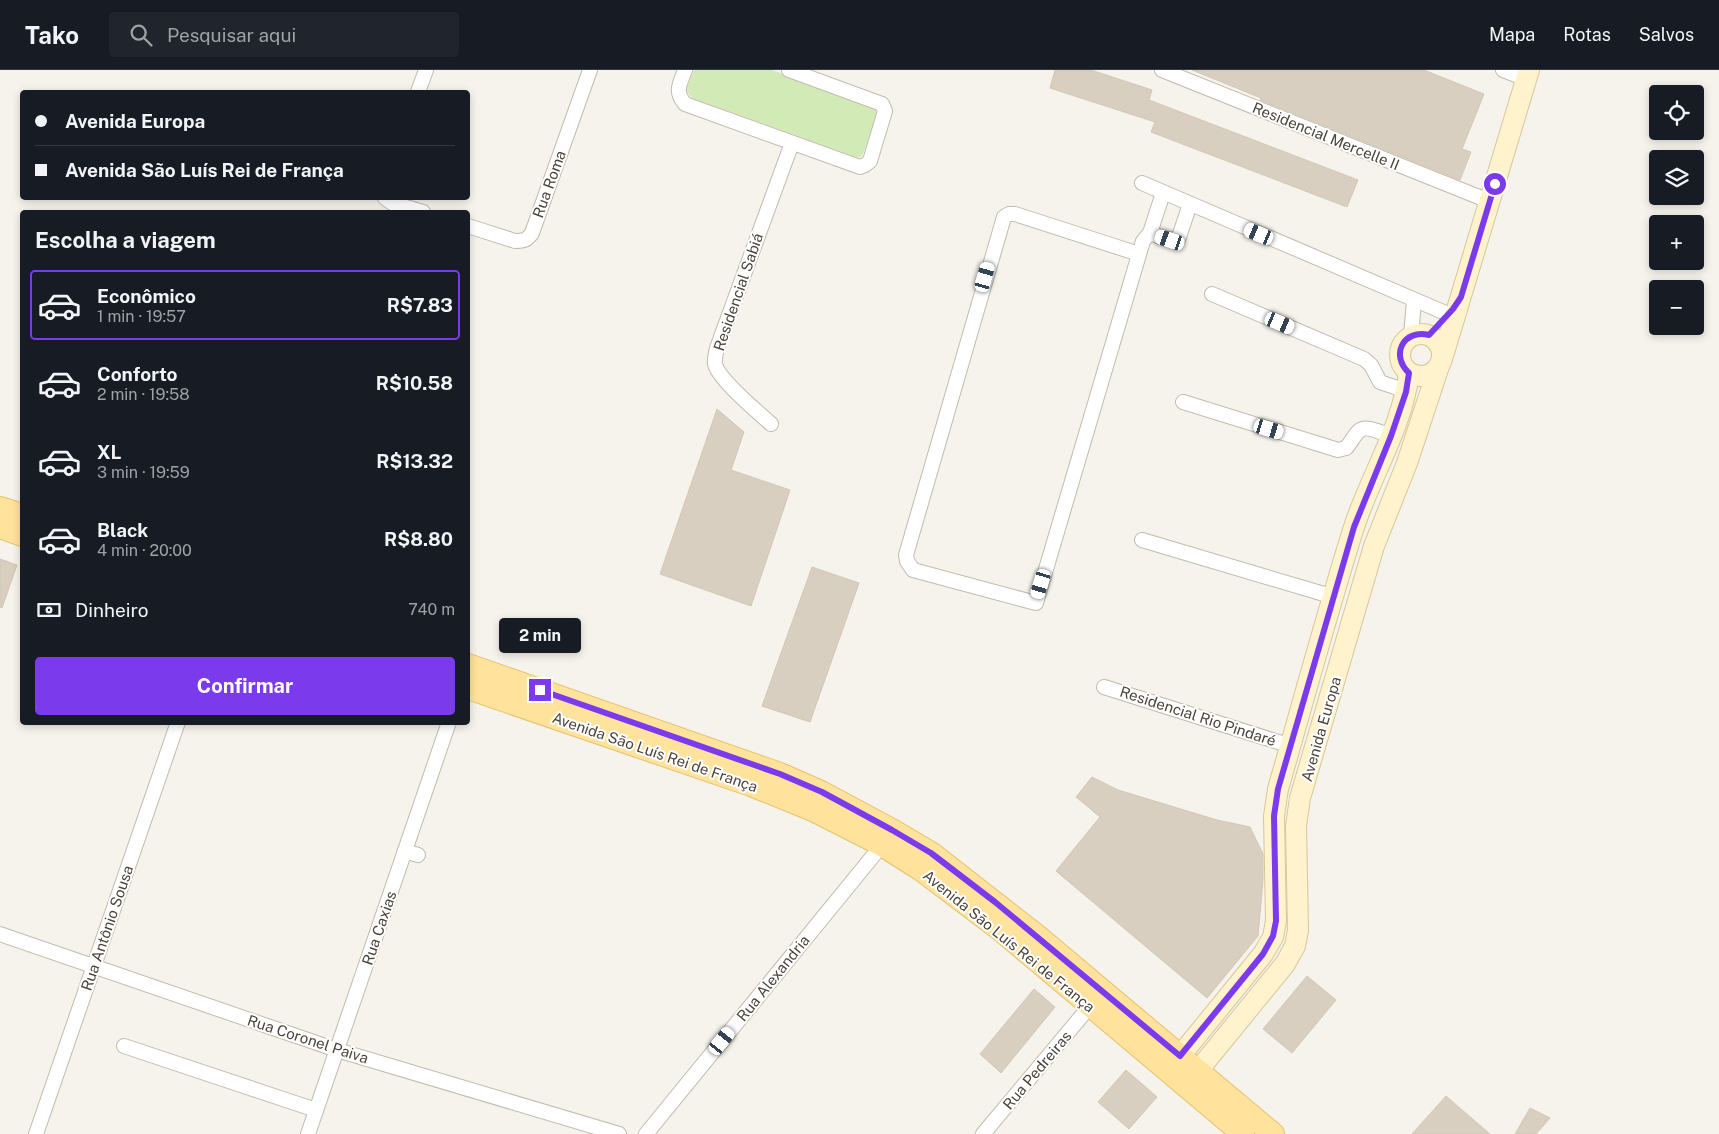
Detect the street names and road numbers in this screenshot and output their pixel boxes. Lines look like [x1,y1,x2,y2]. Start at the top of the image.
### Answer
street label: Residencial Mercelle II [1250,99,1402,173]
street label: Rua Roma [529,148,569,220]
street label: Residencial Sabiá [710,231,766,353]
street label: Avenida Europa [1298,675,1344,783]
street label: Residencial Rio Pindaré [1118,683,1278,749]
street label: Avenida São Luís Rei de França [550,709,760,795]
street label: Rua Antônio Sousa [78,863,136,993]
street label: Avenida São Luís Rei de França [920,866,1098,1016]
street label: Rua Caxias [358,889,400,967]
street label: Rua Alexandria [733,932,813,1024]
street label: Rua Coronel Paiva [245,1011,371,1067]
street label: Rua Pedreiras [999,1027,1075,1113]

